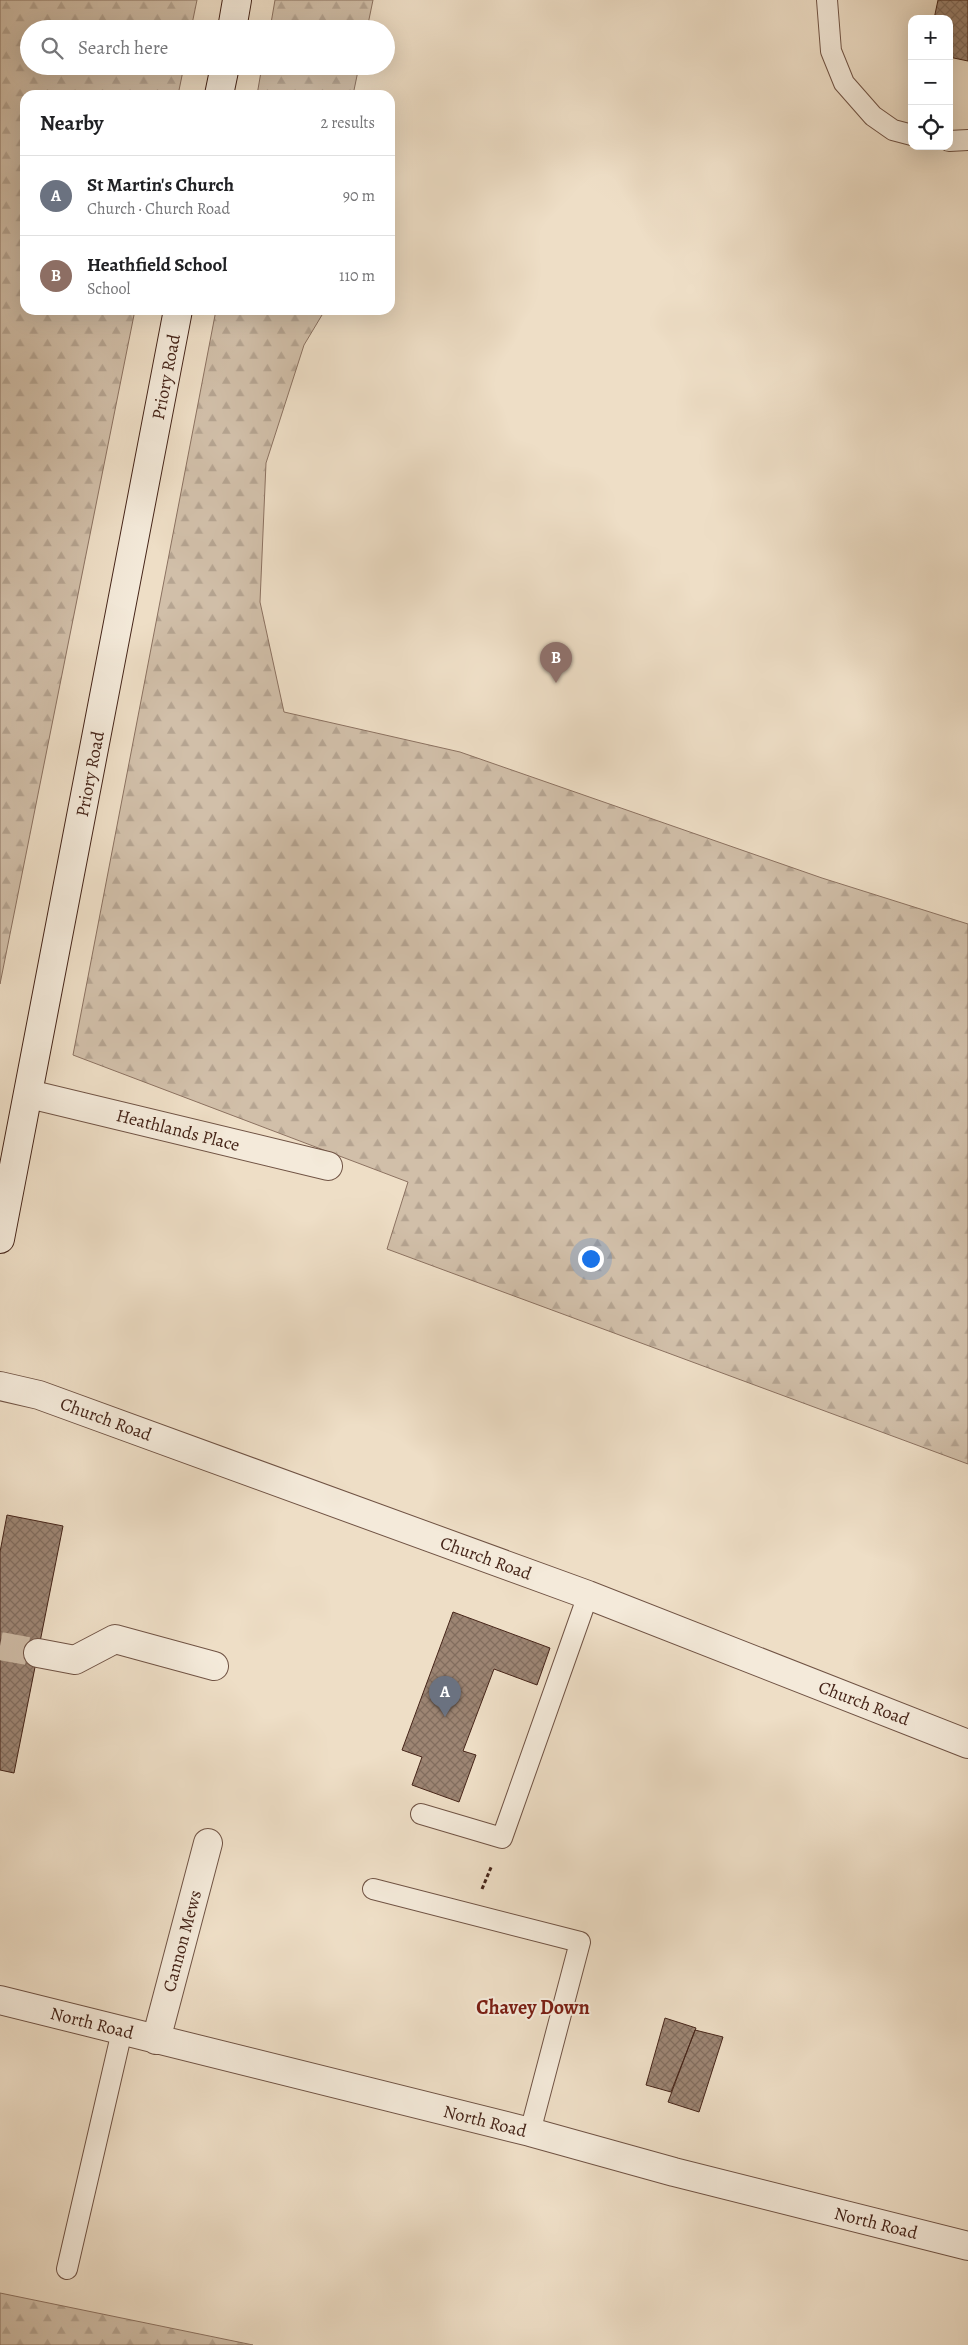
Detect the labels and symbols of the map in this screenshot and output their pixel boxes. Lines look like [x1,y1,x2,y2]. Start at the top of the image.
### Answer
street label: Priory Road [146,332,186,422]
pin: B [540,642,572,683]
street label: Priory Road [70,729,110,819]
street label: Heathlands Place [114,1103,242,1157]
your location [578,1246,604,1272]
street label: Church Road [57,1391,155,1447]
street label: Church Road [437,1530,535,1586]
street label: Church Road [815,1675,913,1731]
pin: A [429,1676,461,1717]
street label: Cannon Mews [157,1887,207,1995]
district label: Chavey Down [476,1994,590,2021]
street label: North Road [48,2001,136,2045]
street label: North Road [441,2099,529,2143]
street label: North Road [832,2201,920,2245]

